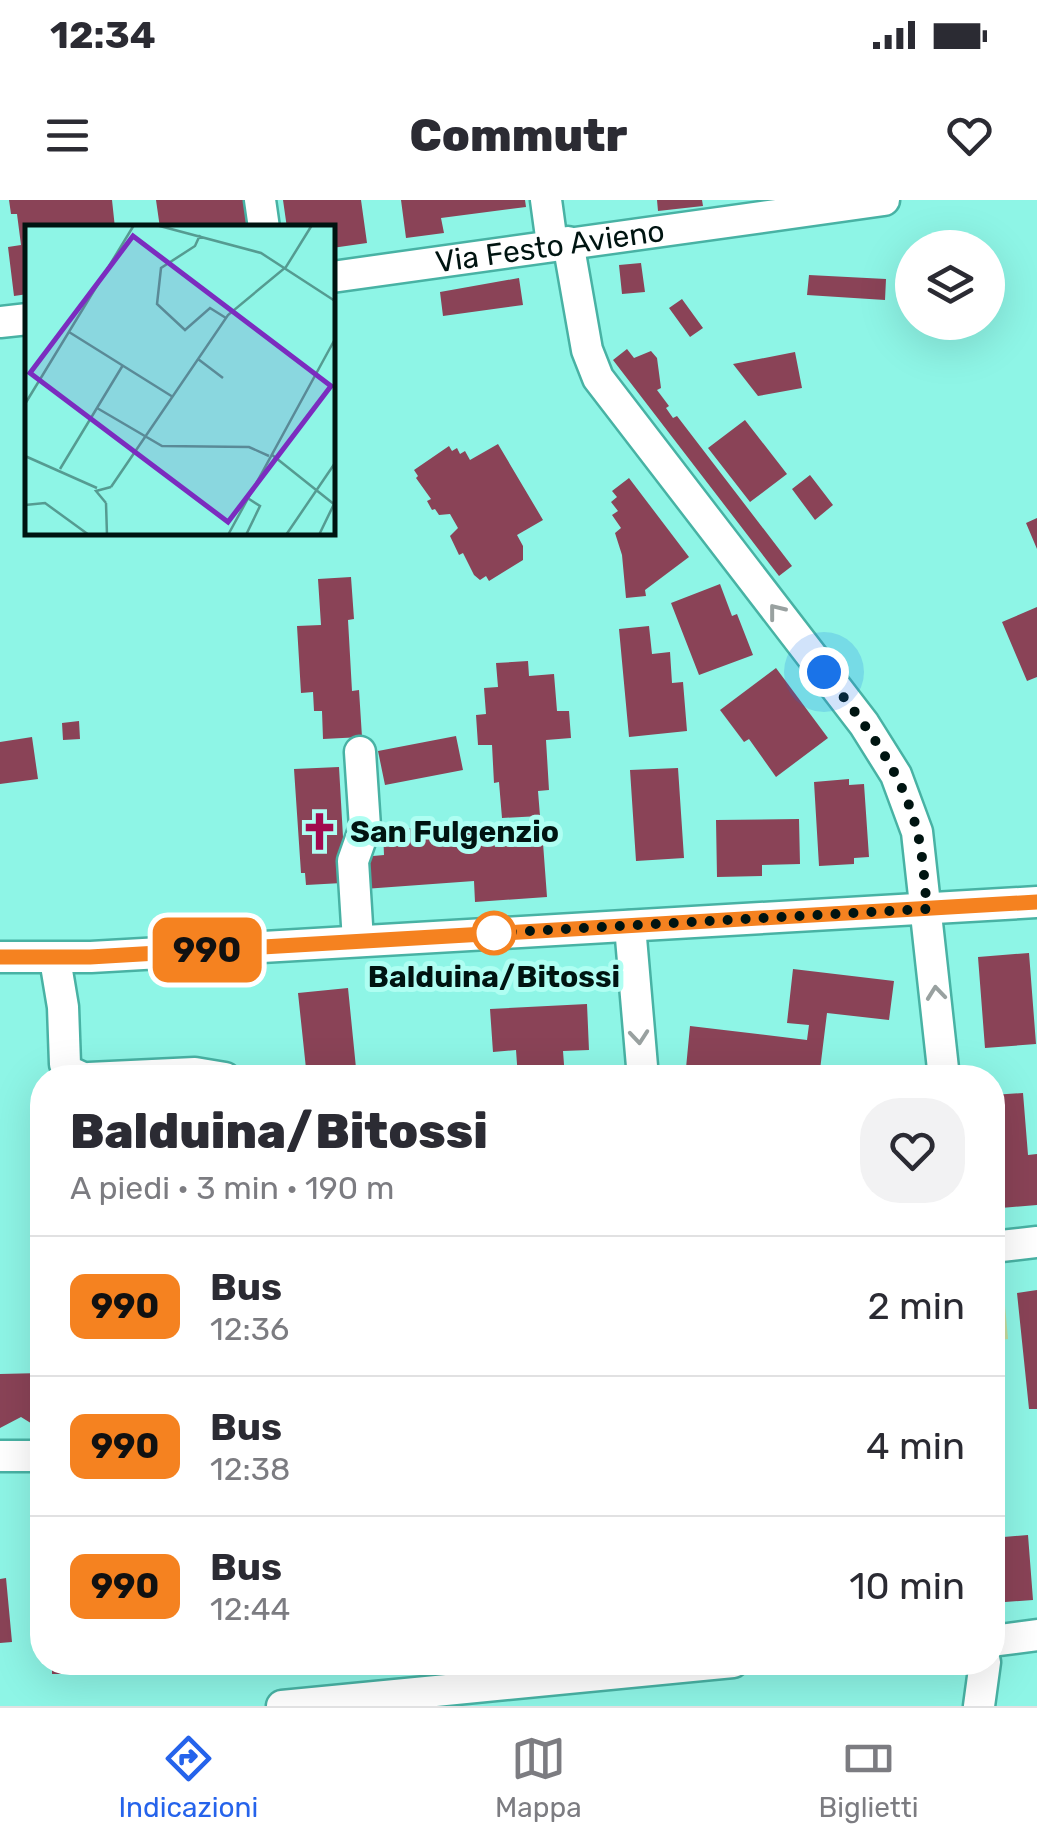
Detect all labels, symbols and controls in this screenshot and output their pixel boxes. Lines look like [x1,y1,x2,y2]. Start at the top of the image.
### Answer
text: 12:34 [50,12,156,58]
icon: menu [40,108,95,163]
icon: heart [942,108,997,163]
text: Commutr [410,109,627,162]
street label: Via Festo Avieno [433,213,667,280]
inset map [25,225,335,535]
map controls [895,230,1005,340]
button: layers [895,230,1005,340]
one-way arrow [771,604,788,622]
your location [799,647,849,697]
church icon: San Fulgenzio [299,811,341,853]
place label: San Fulgenzio [350,814,559,850]
marker: Balduina/Bitossi [473,912,515,954]
line badge: 990 [150,918,264,982]
text: 990 [173,929,241,971]
place label: Balduina/Bitossi [368,959,620,995]
one-way arrow [926,985,947,1001]
one-way arrow [628,1029,650,1045]
button: heart [860,1098,965,1203]
text: Balduina/Bitossi [70,1103,488,1160]
text: A piedi · 3 min · 190 m [70,1169,394,1207]
text: Bus [210,1264,282,1310]
text: 2 min [867,1283,965,1329]
text: 990 [91,1285,159,1327]
text: 12:36 [210,1310,289,1348]
text: Bus [210,1404,282,1450]
text: 4 min [866,1423,965,1469]
text: 990 [91,1425,159,1467]
text: 12:38 [210,1450,290,1488]
text: Bus [210,1544,282,1590]
text: 10 min [849,1563,965,1609]
text: 990 [91,1565,159,1607]
text: 12:44 [210,1590,290,1628]
tab: Indicazioni [118,1731,258,1824]
tab: Mappa [495,1731,582,1824]
tab: Biglietti [818,1731,919,1824]

